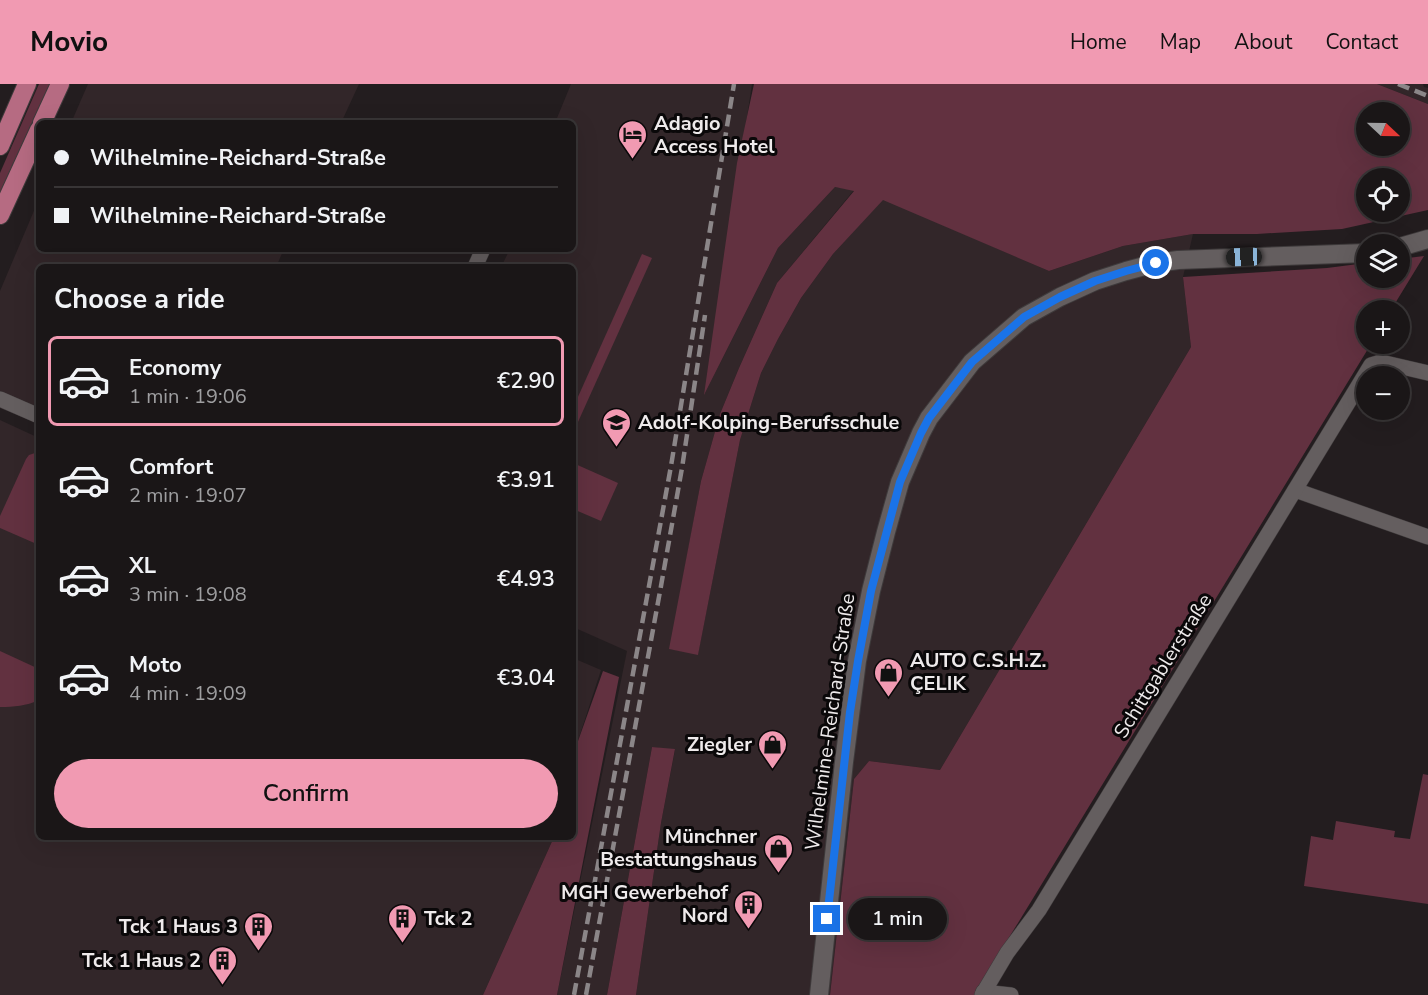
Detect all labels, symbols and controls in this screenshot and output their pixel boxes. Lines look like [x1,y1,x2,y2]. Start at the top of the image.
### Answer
text: Movio [30,23,108,61]
text: Home [1070,28,1127,56]
text: Map [1160,28,1201,56]
text: About [1234,28,1292,56]
text: Contact [1325,28,1398,56]
north arrow [1356,102,1410,156]
map controls [1356,102,1410,420]
place label: Adagio Access Hotel [654,110,775,160]
hotel icon: Adagio Access Hotel [617,118,649,160]
text: Wilhelmine-Reichard-Straße [90,143,386,173]
button: locate [1356,168,1410,222]
text: Wilhelmine-Reichard-Straße [90,201,386,231]
button: layers [1356,234,1410,288]
car [1226,247,1262,267]
route start [1142,249,1169,276]
text: Choose a ride [54,281,225,318]
button: + [1356,300,1410,354]
text: Economy [129,353,221,383]
icon: car [57,354,111,408]
text: €2.90 [497,366,555,396]
button: − [1356,366,1410,420]
text: 1 min · 19:06 [129,383,247,410]
school or university icon: Adolf-Kolping-Berufsschule [601,406,633,448]
place label: Adolf-Kolping-Berufsschule [638,409,899,436]
text: Comfort [129,452,213,482]
icon: car [57,453,111,507]
text: €3.91 [497,465,555,495]
text: 2 min · 19:07 [129,482,247,509]
text: XL [129,551,156,581]
icon: car [57,552,111,606]
text: €4.93 [497,564,555,594]
text: 3 min · 19:08 [129,581,247,608]
street label: Schittgablerstraße [1108,589,1218,743]
street label: Wilhelmine-Reichard-Straße [799,592,861,852]
place label: AUTO C.S.H.Z. ÇELIK [910,647,1046,697]
text: Moto [129,650,182,680]
icon: car [57,651,111,705]
shop icon: AUTO C.S.H.Z. ÇELIK [873,656,905,698]
text: €3.04 [497,663,555,693]
text: 4 min · 19:09 [129,680,247,707]
shop icon: Ziegler [757,728,789,770]
place label: Ziegler [687,731,752,758]
button: Confirm [54,759,558,828]
place label: Münchner Bestattungshaus [600,823,757,873]
shop icon: Münchner Bestattungshaus [762,832,794,874]
place label: MGH Gewerbehof Nord [561,879,729,929]
building icon: MGH Gewerbehof Nord [733,888,765,930]
callout: 1 min [848,898,947,940]
building icon: Tck 2 [387,902,419,944]
place label: Tck 2 [424,905,472,932]
route end [813,905,840,932]
text: 1 min [872,905,923,932]
building icon: Tck 1 Haus 3 [243,910,275,952]
place label: Tck 1 Haus 3 [119,913,238,940]
building icon: Tck 1 Haus 2 [206,944,238,986]
place label: Tck 1 Haus 2 [82,947,201,974]

